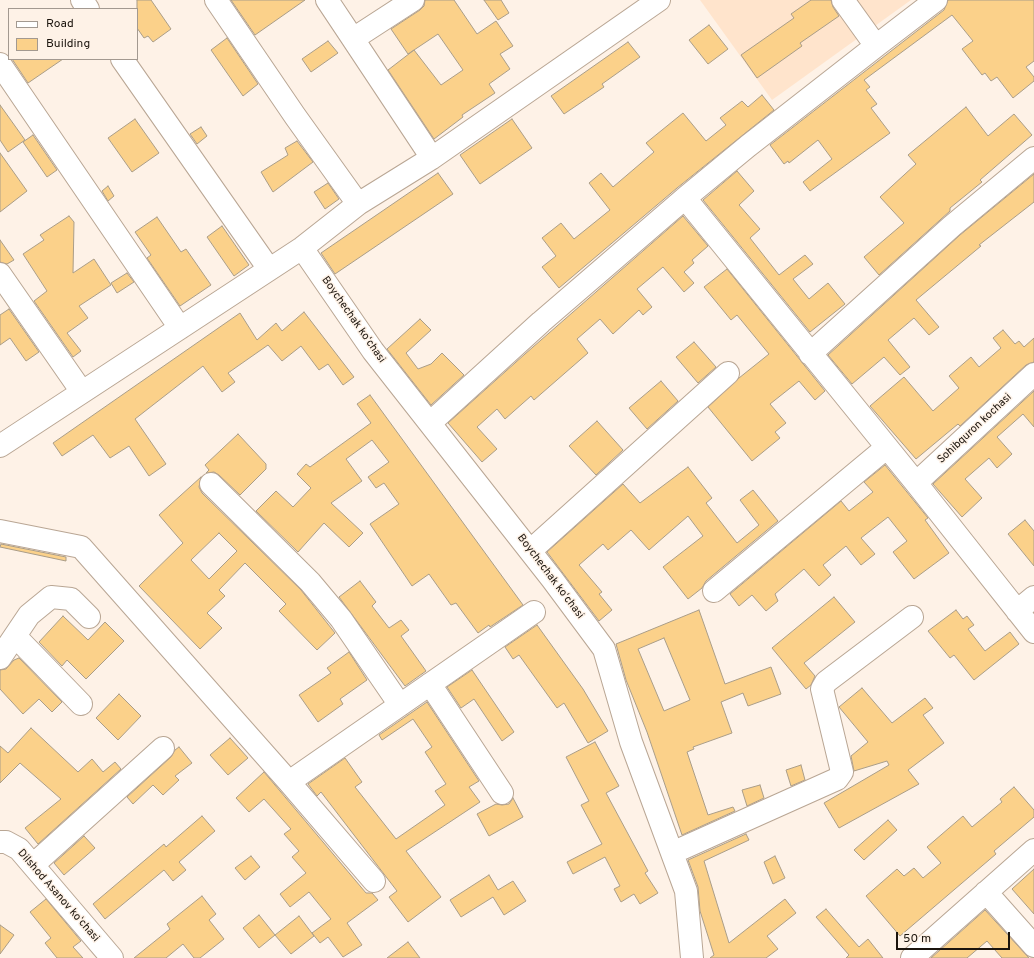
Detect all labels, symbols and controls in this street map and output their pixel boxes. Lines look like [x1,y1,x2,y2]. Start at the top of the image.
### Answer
legend [8,8,138,60]
text: Road [46,16,74,32]
text: Building [46,36,90,52]
street label: Boychechak koʻchasi [318,274,388,366]
street label: Sohibquron kochasi [935,391,1015,467]
street label: Boychechak koʻchasi [514,532,586,622]
street label: Dilshod Asanov koʻchasi [14,847,102,945]
scale bar [898,924,1012,950]
text: 50 m [903,931,931,947]

